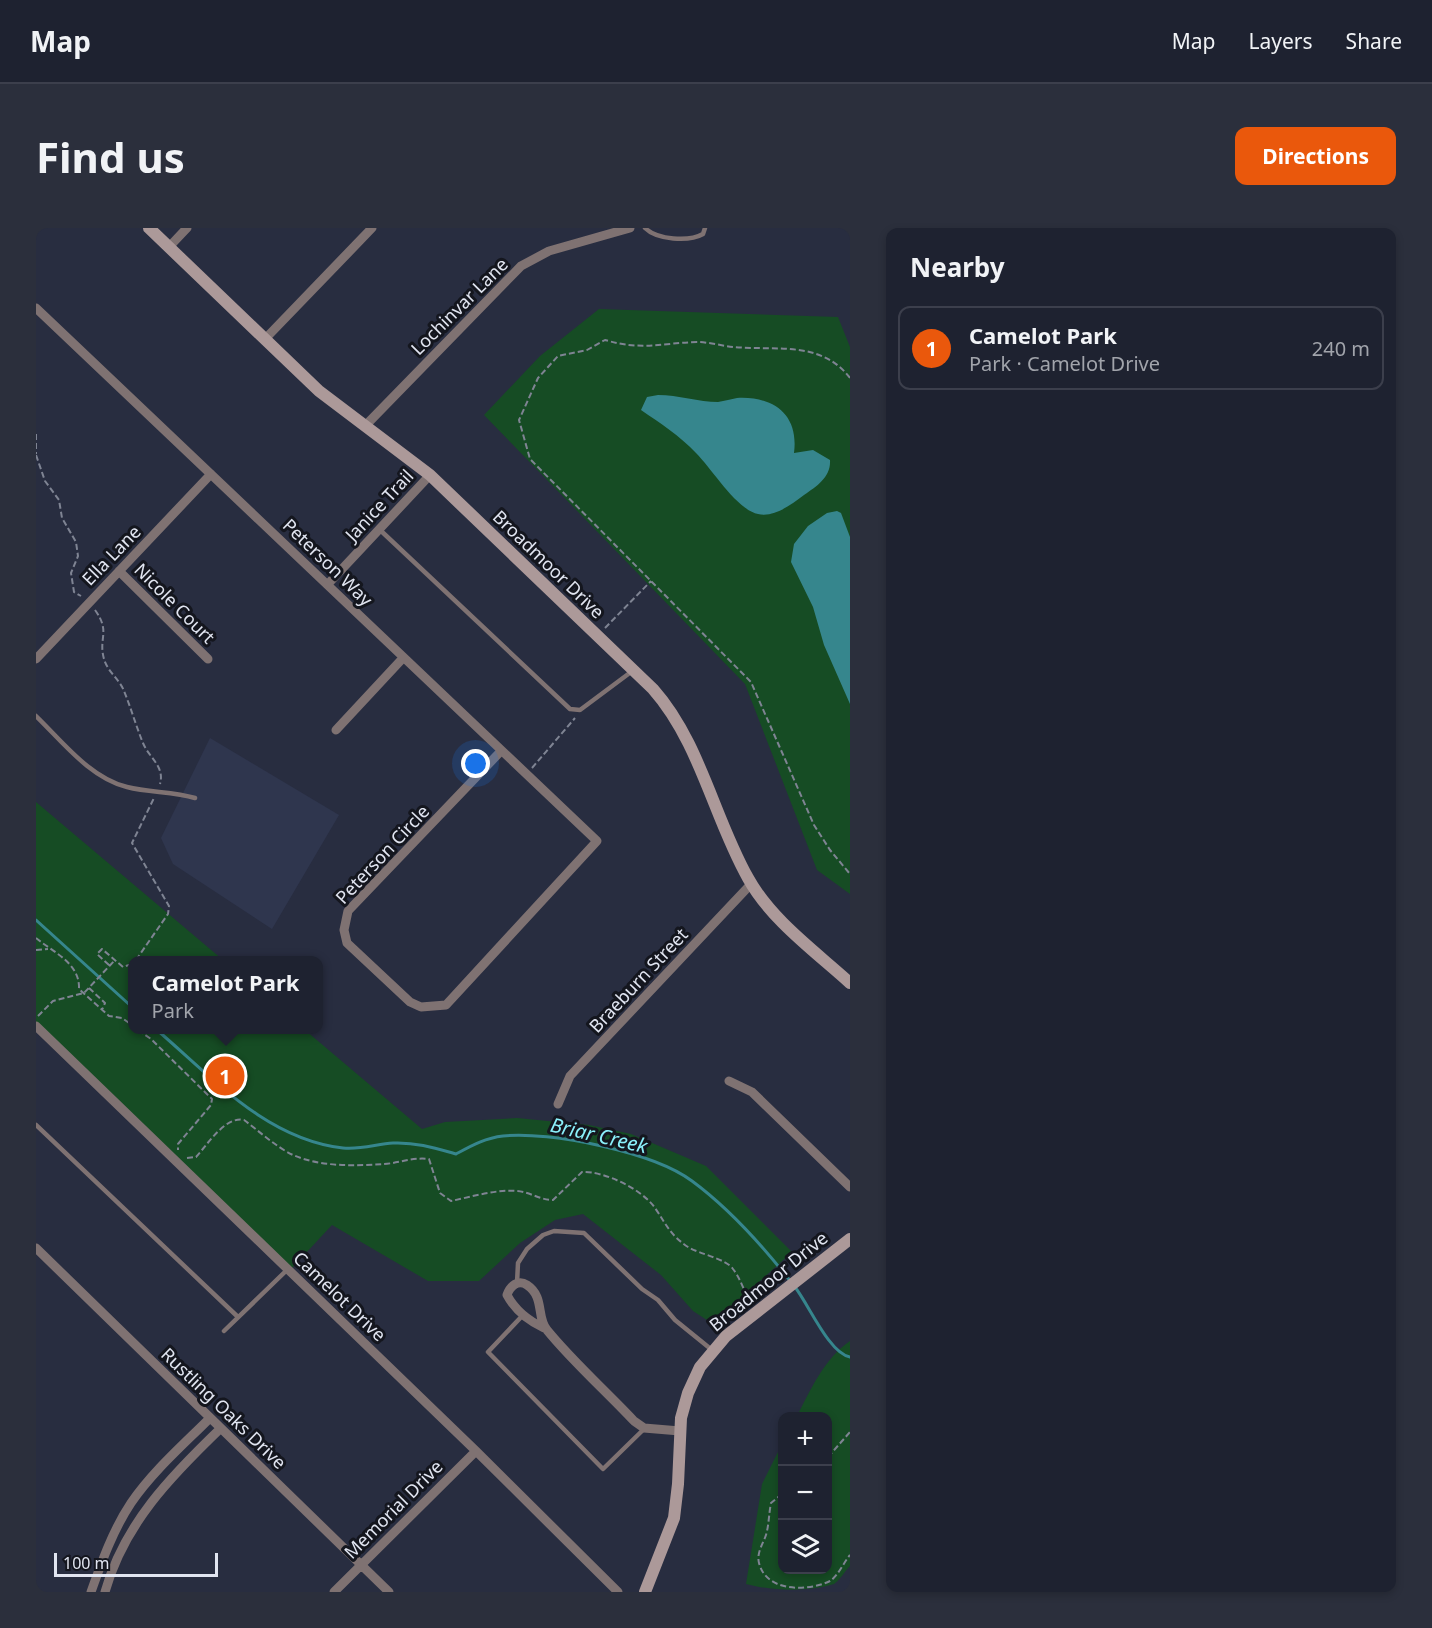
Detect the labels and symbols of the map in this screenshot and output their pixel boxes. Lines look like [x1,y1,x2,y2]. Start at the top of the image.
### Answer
street label: Lochinvar Lane [405,252,513,360]
street label: Janice Trail [338,464,418,547]
street label: Broadmoor Drive [488,505,610,623]
street label: Peterson Way [278,513,379,612]
street label: Ella Lane [76,520,146,590]
street label: Nicole Court [130,558,221,649]
your location [461,749,490,778]
street label: Peterson Circle [330,799,434,909]
street label: Braeburn Street [583,922,693,1037]
pin: 1 [206,1054,244,1098]
water label: Briar Creek [548,1111,651,1160]
street label: Broadmoor Drive [704,1226,832,1336]
street label: Camelot Drive [289,1246,391,1346]
street label: Rustling Oaks Drive [156,1342,292,1474]
street label: Memorial Drive [338,1454,448,1564]
scale bar [54,1550,218,1578]

